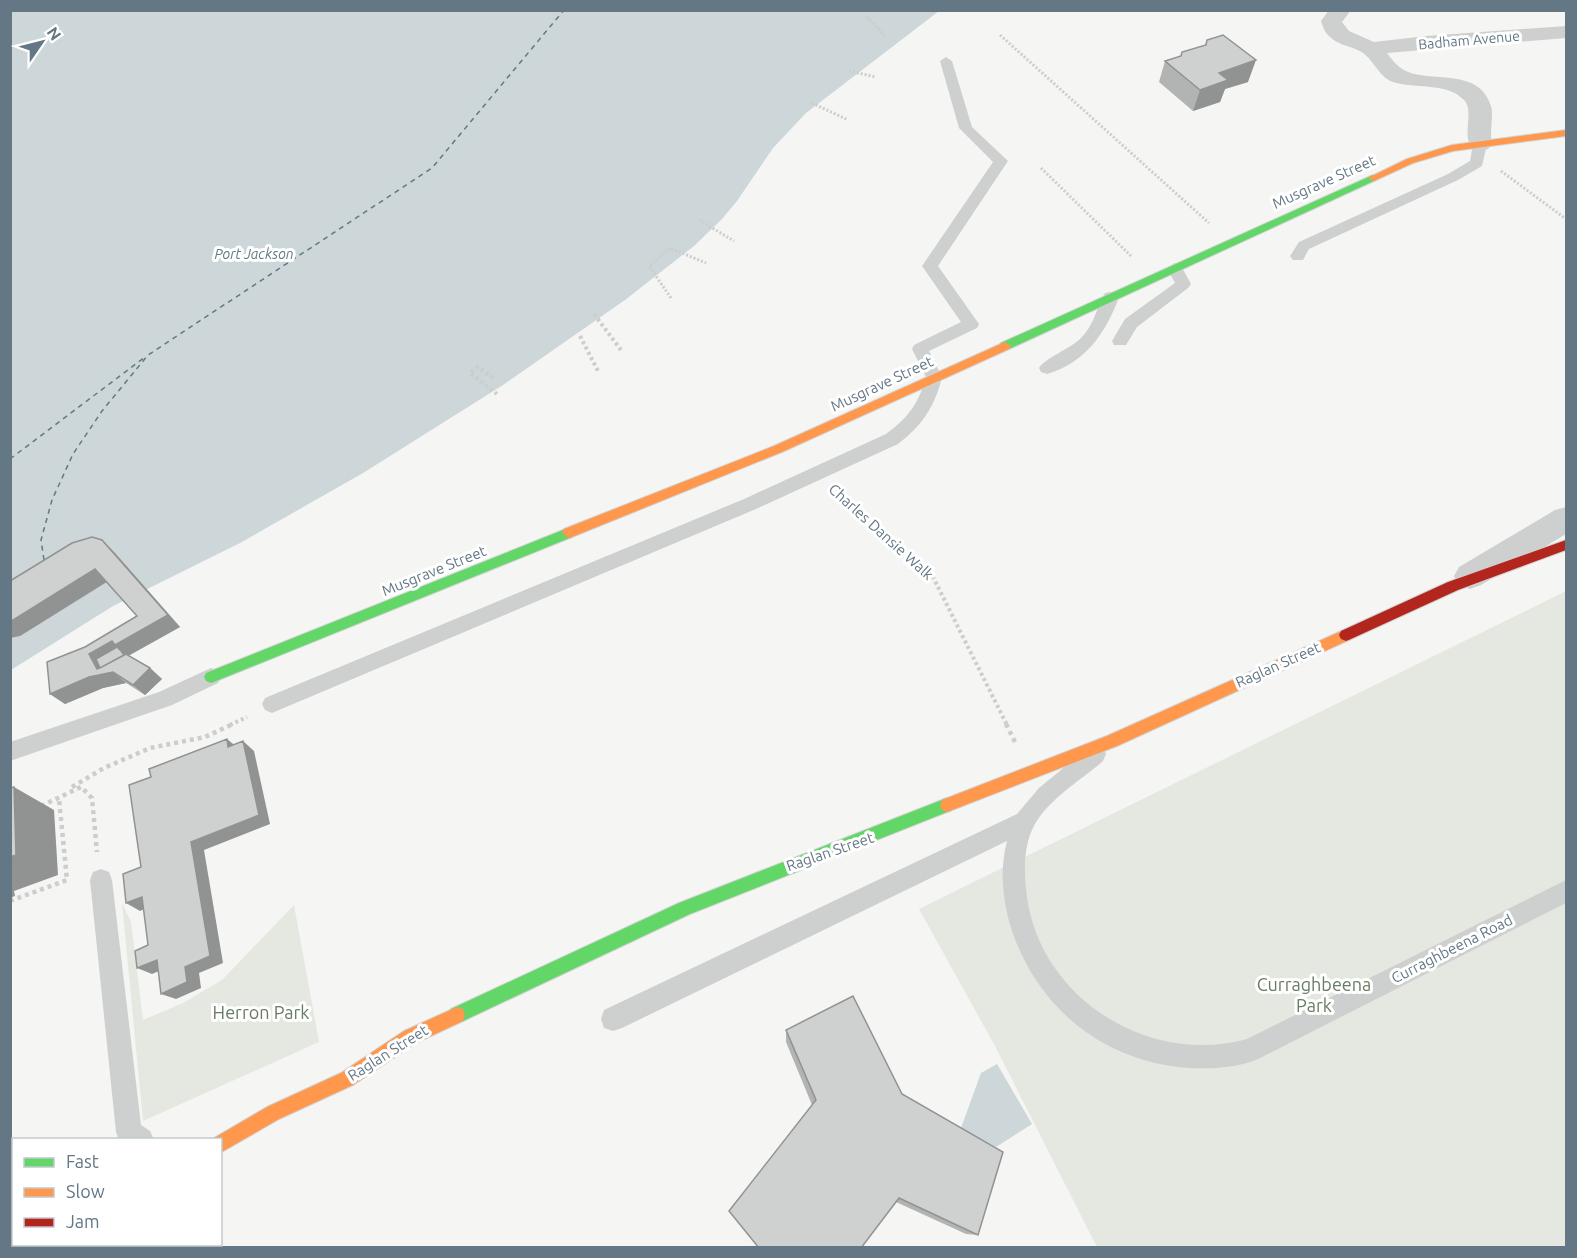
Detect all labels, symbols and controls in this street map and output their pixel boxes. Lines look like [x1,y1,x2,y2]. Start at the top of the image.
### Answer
north arrow [12,12,72,72]
text: N [43,23,65,43]
street label: Badham Avenue [1418,28,1520,52]
street label: Musgrave Street [1270,151,1378,212]
water label: Port Jackson [214,246,294,262]
street label: Musgrave Street [828,352,936,415]
street label: Charles Dansie Walk [826,480,937,583]
street label: Musgrave Street [379,542,489,599]
street label: Raglan Street [1233,638,1323,691]
street label: Raglan Street [784,829,876,874]
street label: Curraghbeena Road [1388,911,1515,986]
park label: Curraghbeena Park [1257,974,1371,1015]
park label: Herron Park [213,1002,309,1022]
street label: Raglan Street [345,1021,431,1084]
legend [12,1138,222,1246]
text: Fast [66,1151,99,1171]
text: Slow [66,1181,105,1201]
text: Jam [66,1211,100,1231]

